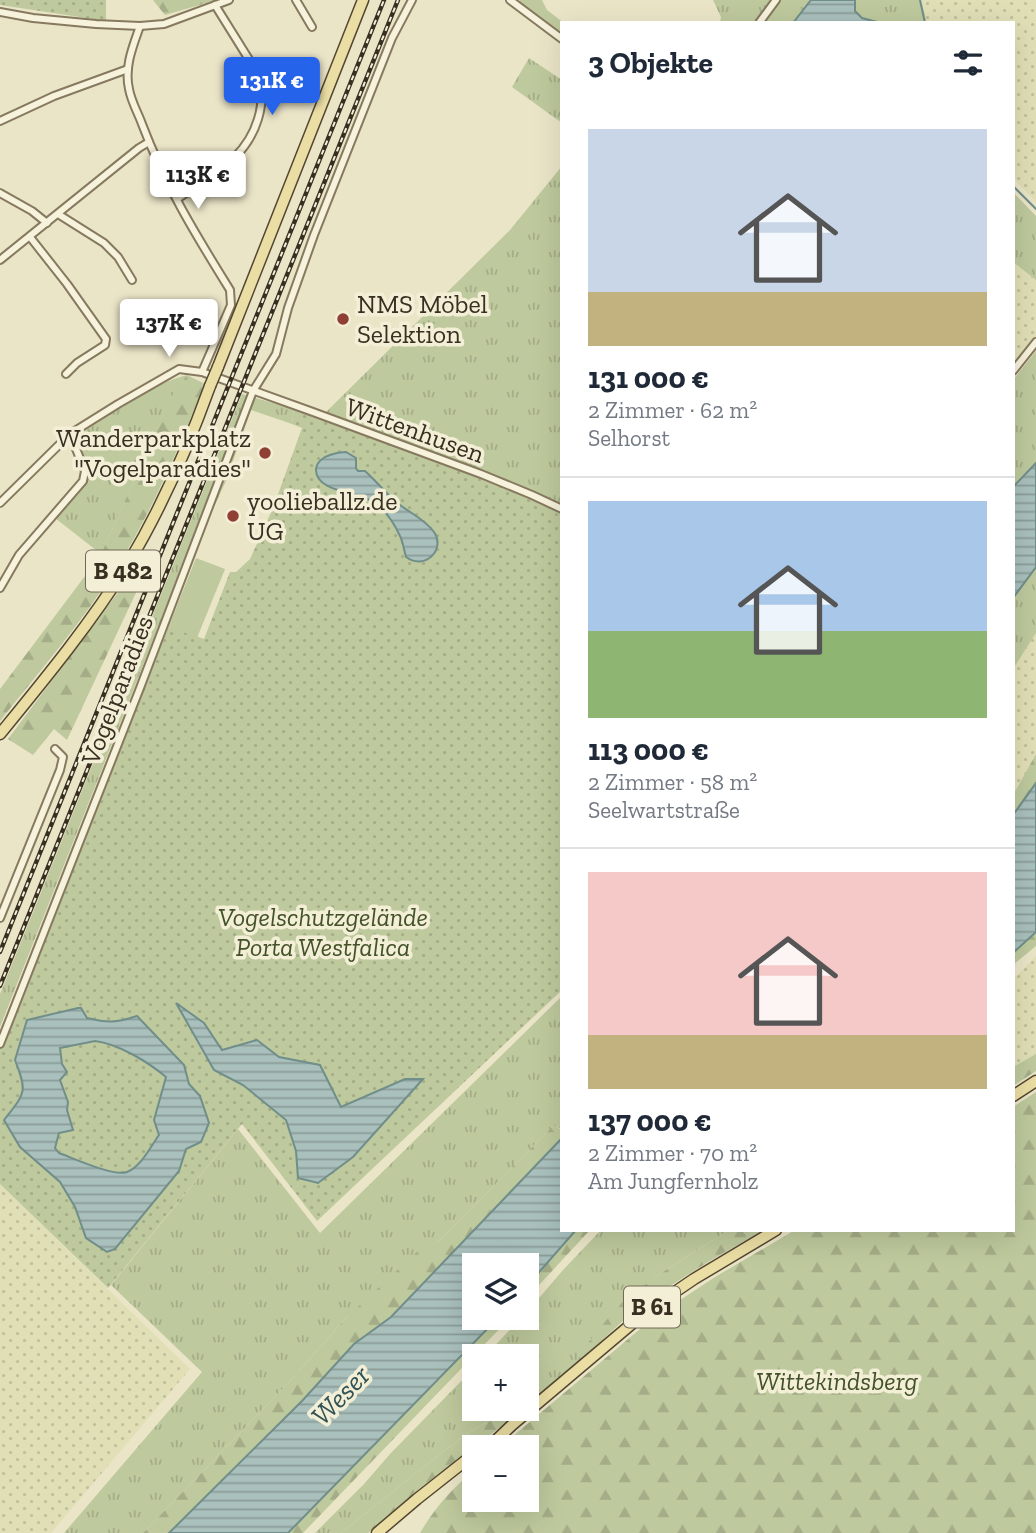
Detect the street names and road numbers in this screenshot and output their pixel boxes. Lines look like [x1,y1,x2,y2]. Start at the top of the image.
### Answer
street label: Wittenhusen [341,390,489,470]
road number: B 482 [86,550,160,592]
street label: Vogelparadies [74,611,160,770]
road number: B 61 [624,1287,680,1328]

